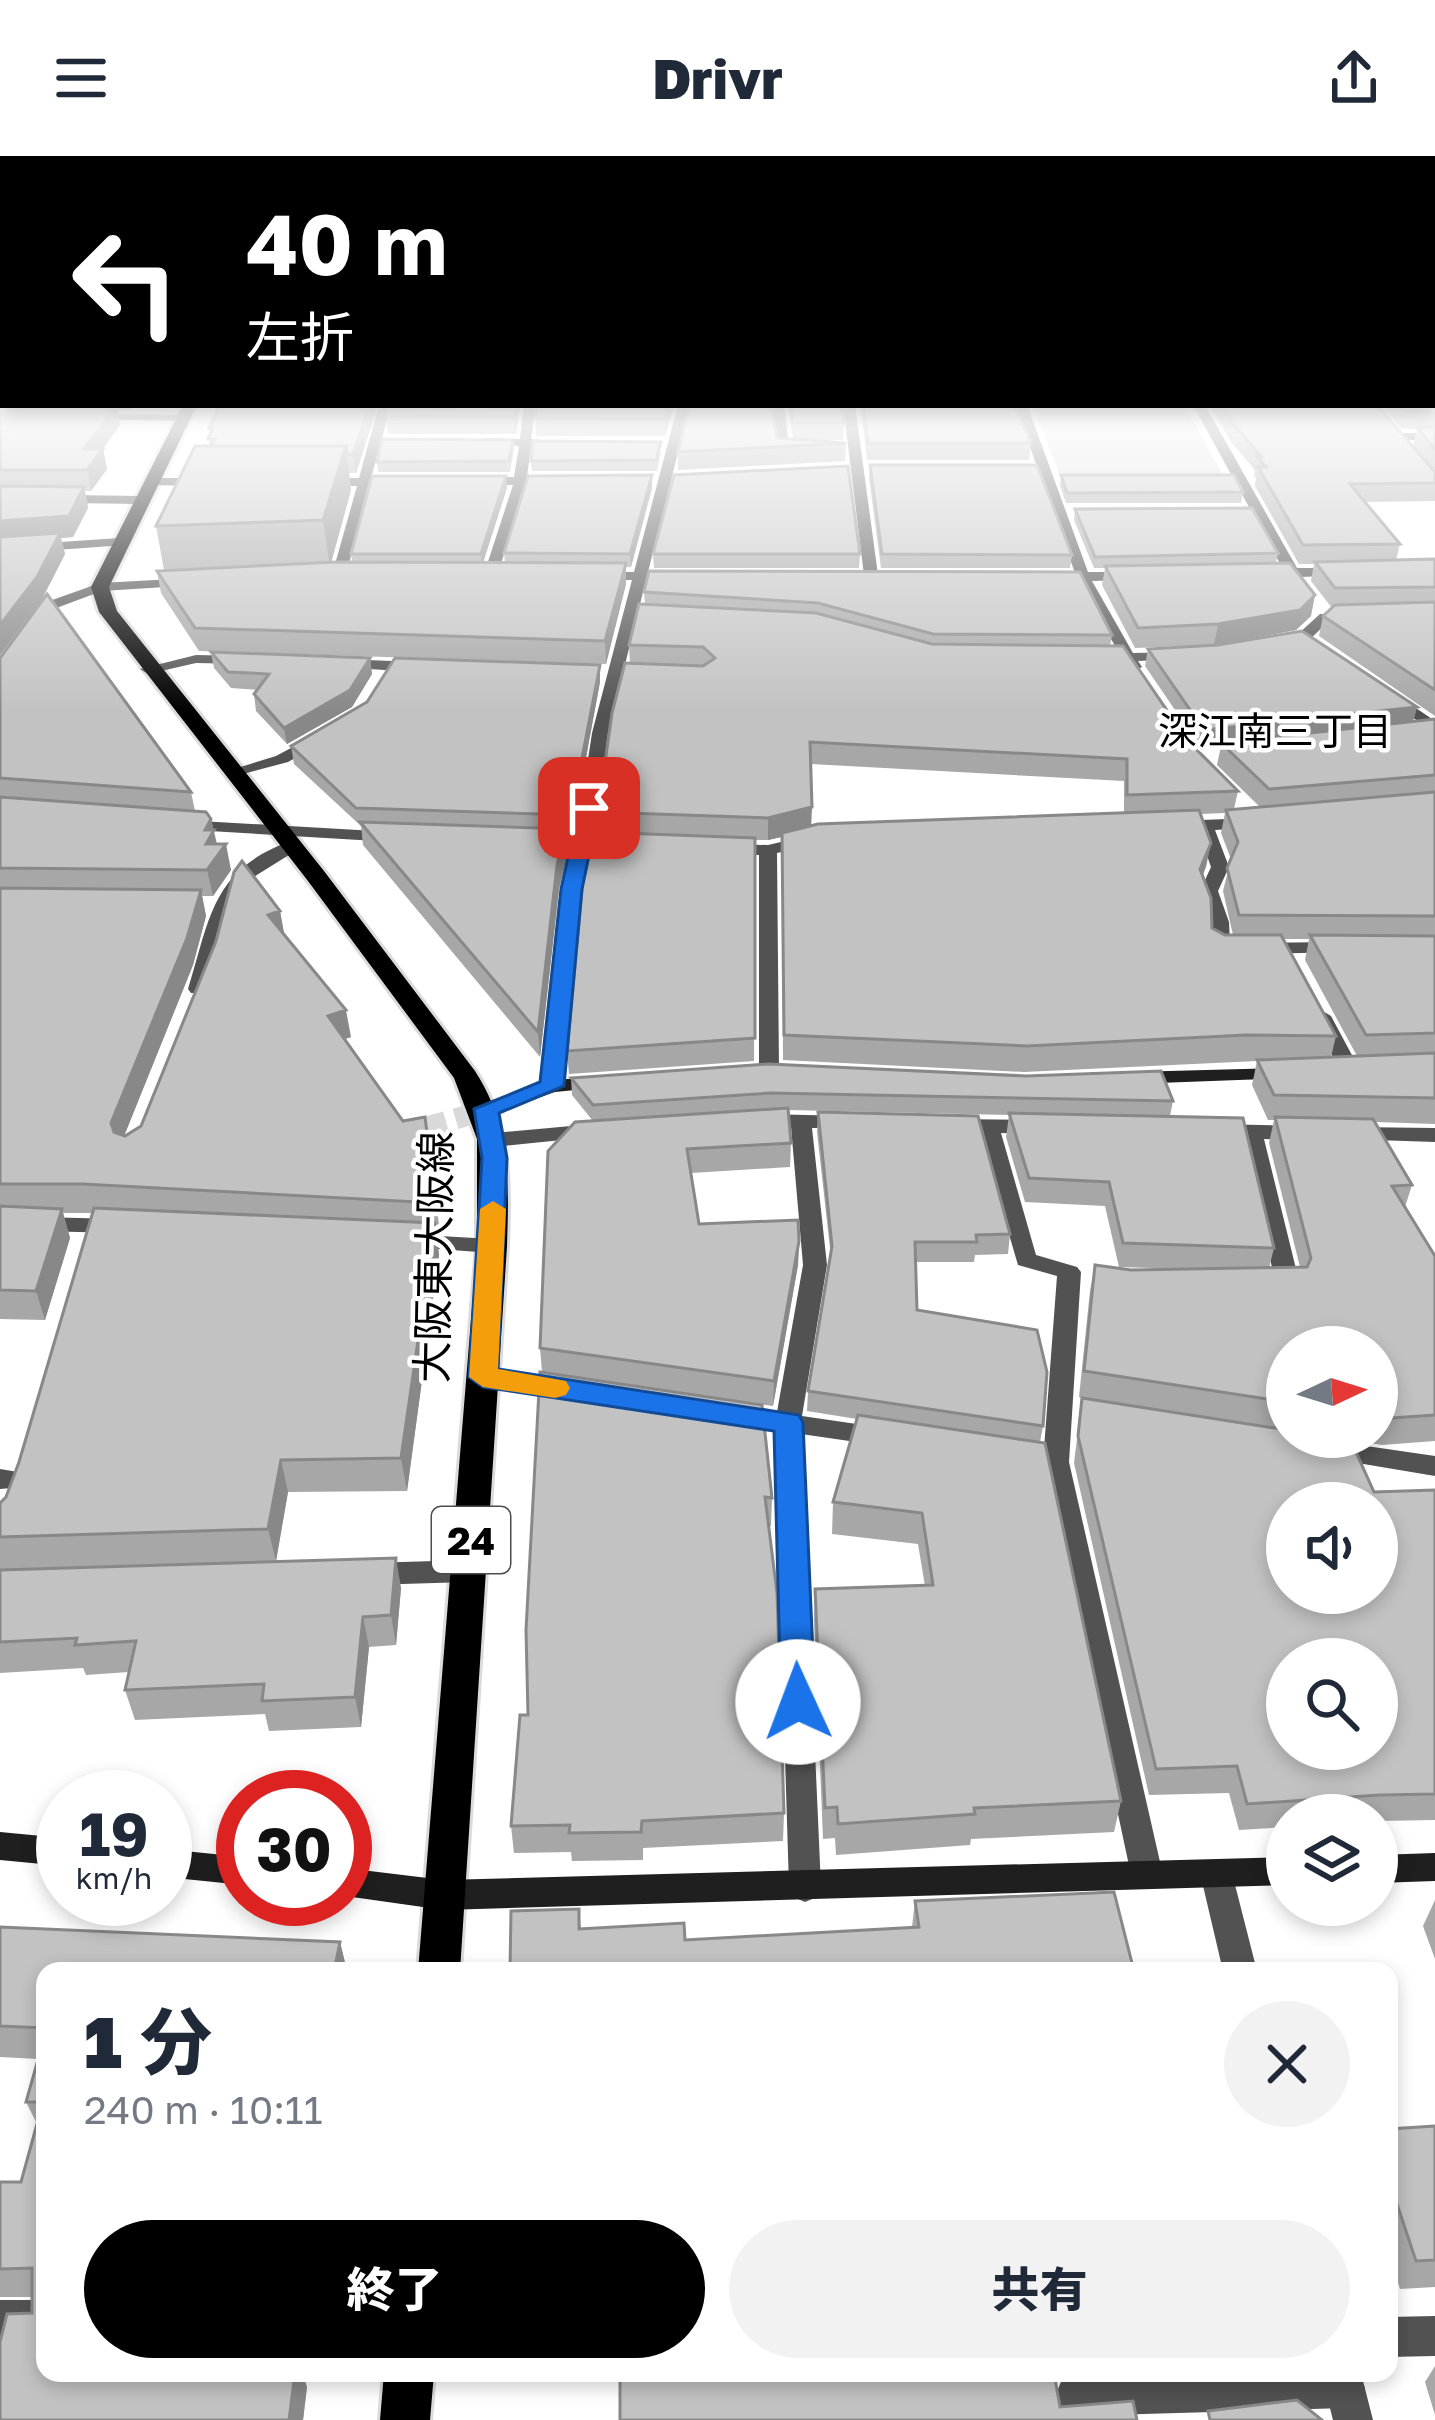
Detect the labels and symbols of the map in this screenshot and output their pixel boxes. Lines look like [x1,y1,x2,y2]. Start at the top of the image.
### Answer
district label: 深江南三丁目 [1158,707,1392,754]
pin [538,757,640,859]
street label: 大阪東大阪線 [406,1131,460,1383]
north arrow [1266,1326,1398,1458]
road number: 24 [432,1507,510,1573]
position arrow [735,1639,861,1765]
speed limit sign: 30 [216,1770,372,1926]

